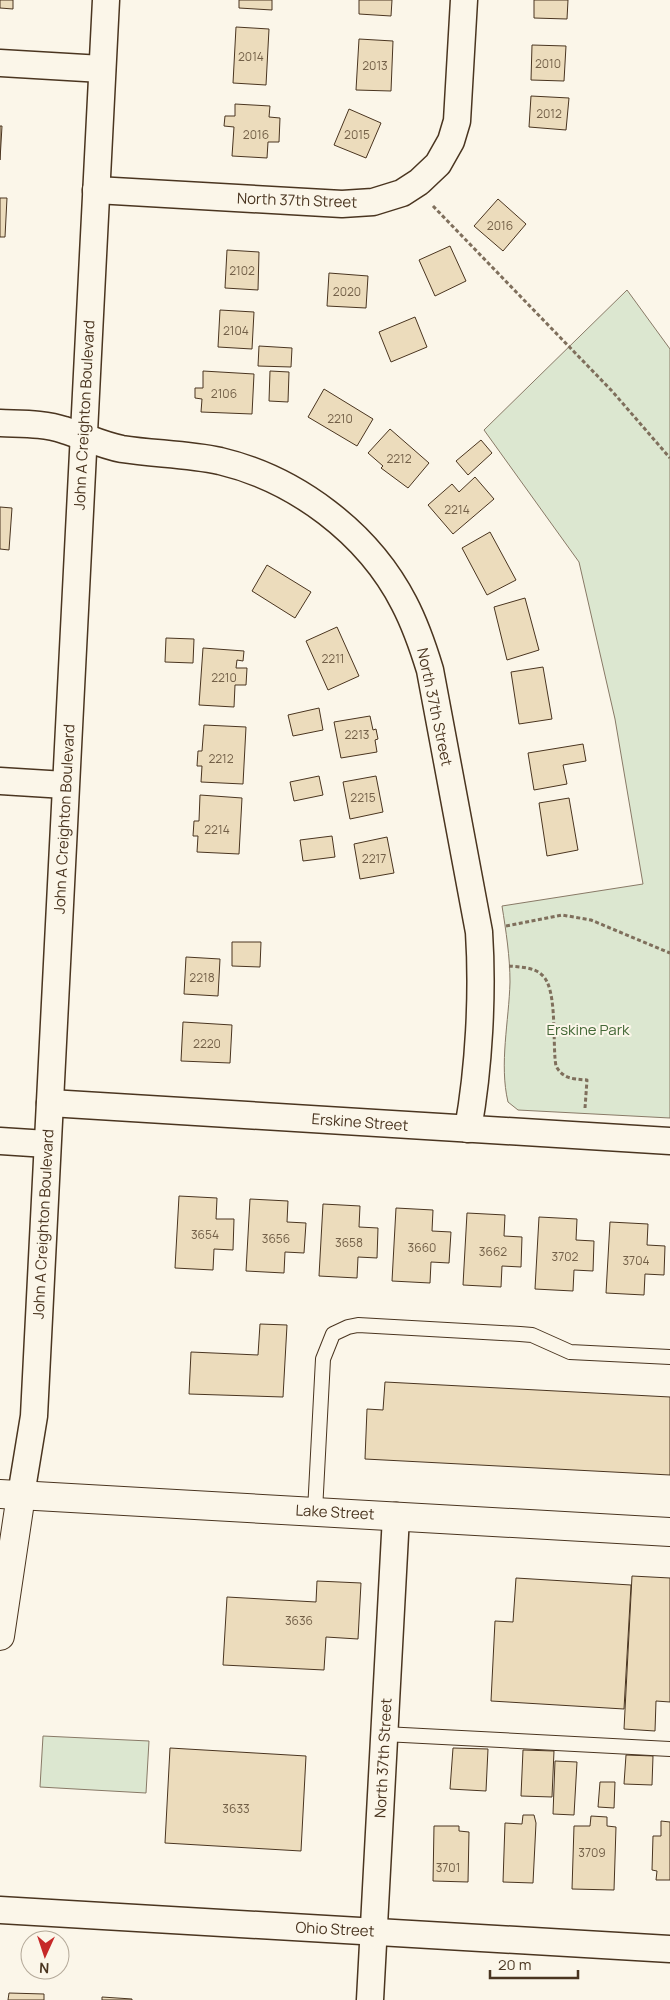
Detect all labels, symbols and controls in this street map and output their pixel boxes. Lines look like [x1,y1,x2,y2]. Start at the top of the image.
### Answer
house number: 2014 [238,48,264,65]
house number: 2010 [535,55,561,72]
house number: 2013 [362,57,388,74]
house number: 2012 [536,105,562,122]
house number: 2016 [243,126,269,143]
house number: 2015 [344,126,370,143]
street label: North 37th Street [237,187,357,213]
house number: 2016 [487,217,513,234]
house number: 2102 [229,262,255,279]
house number: 2020 [333,283,361,300]
street label: John A Creighton Boulevard [69,319,99,511]
house number: 2104 [223,322,249,339]
house number: 2106 [211,385,237,402]
house number: 2210 [327,410,353,427]
house number: 2212 [386,450,412,467]
house number: 2214 [444,501,470,518]
street label: North 37th Street [412,646,458,768]
house number: 2211 [321,650,345,667]
house number: 2210 [211,669,237,686]
street label: John A Creighton Boulevard [49,723,79,915]
house number: 2213 [345,726,370,743]
house number: 2212 [208,750,234,767]
house number: 2215 [350,789,376,806]
house number: 2214 [204,821,230,838]
house number: 2217 [362,850,386,867]
house number: 2218 [189,969,215,986]
park label: Erskine Park [547,1019,630,1040]
house number: 2220 [193,1035,221,1052]
street label: Erskine Street [311,1108,409,1136]
street label: John A Creighton Boulevard [28,1128,58,1320]
house number: 3654 [191,1226,219,1243]
house number: 3656 [262,1230,290,1247]
house number: 3658 [335,1234,363,1251]
house number: 3660 [408,1239,436,1256]
house number: 3662 [479,1243,507,1260]
house number: 3702 [552,1248,579,1265]
house number: 3704 [622,1252,650,1269]
street label: Lake Street [295,1499,375,1525]
house number: 3636 [285,1612,313,1629]
street label: North 37th Street [369,1697,397,1819]
house number: 3633 [222,1800,250,1817]
house number: 3709 [578,1844,606,1861]
house number: 3701 [436,1859,460,1876]
street label: Ohio Street [295,1916,375,1942]
north arrow [20,1930,70,1980]
scale bar [490,1948,578,1980]
text: 20 m [498,1954,531,1975]
text: N [39,1959,50,1978]

